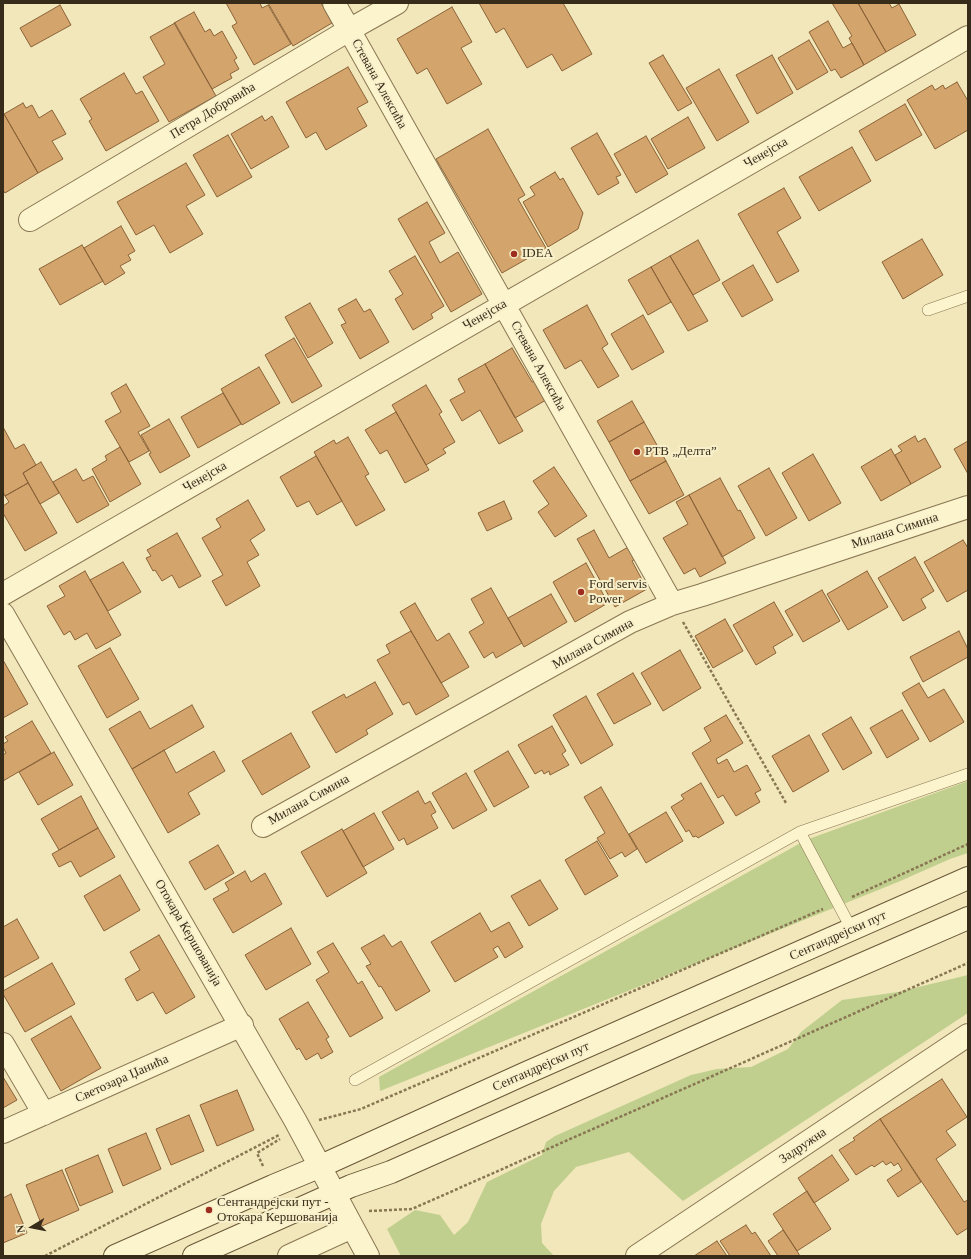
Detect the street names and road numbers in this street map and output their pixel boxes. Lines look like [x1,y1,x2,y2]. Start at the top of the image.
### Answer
street label: Стевана Алексића [348,36,410,132]
street label: Петра Добровића [167,79,259,143]
street label: Ченејска [741,134,791,172]
street label: Ченејска [460,296,510,334]
street label: Стевана Алексића [507,318,569,414]
street label: Ченејска [180,458,230,496]
street label: Милана Симина [850,510,940,552]
street label: Милана Симина [550,615,636,673]
street label: Милана Симина [266,771,352,829]
street label: Отокара Кершованија [151,877,225,989]
street label: Сентандрејски пут [787,908,889,964]
street label: Сентандрејски пут [490,1039,592,1095]
street label: Светозара Џанића [73,1051,171,1107]
street label: Задружна [777,1125,829,1167]

